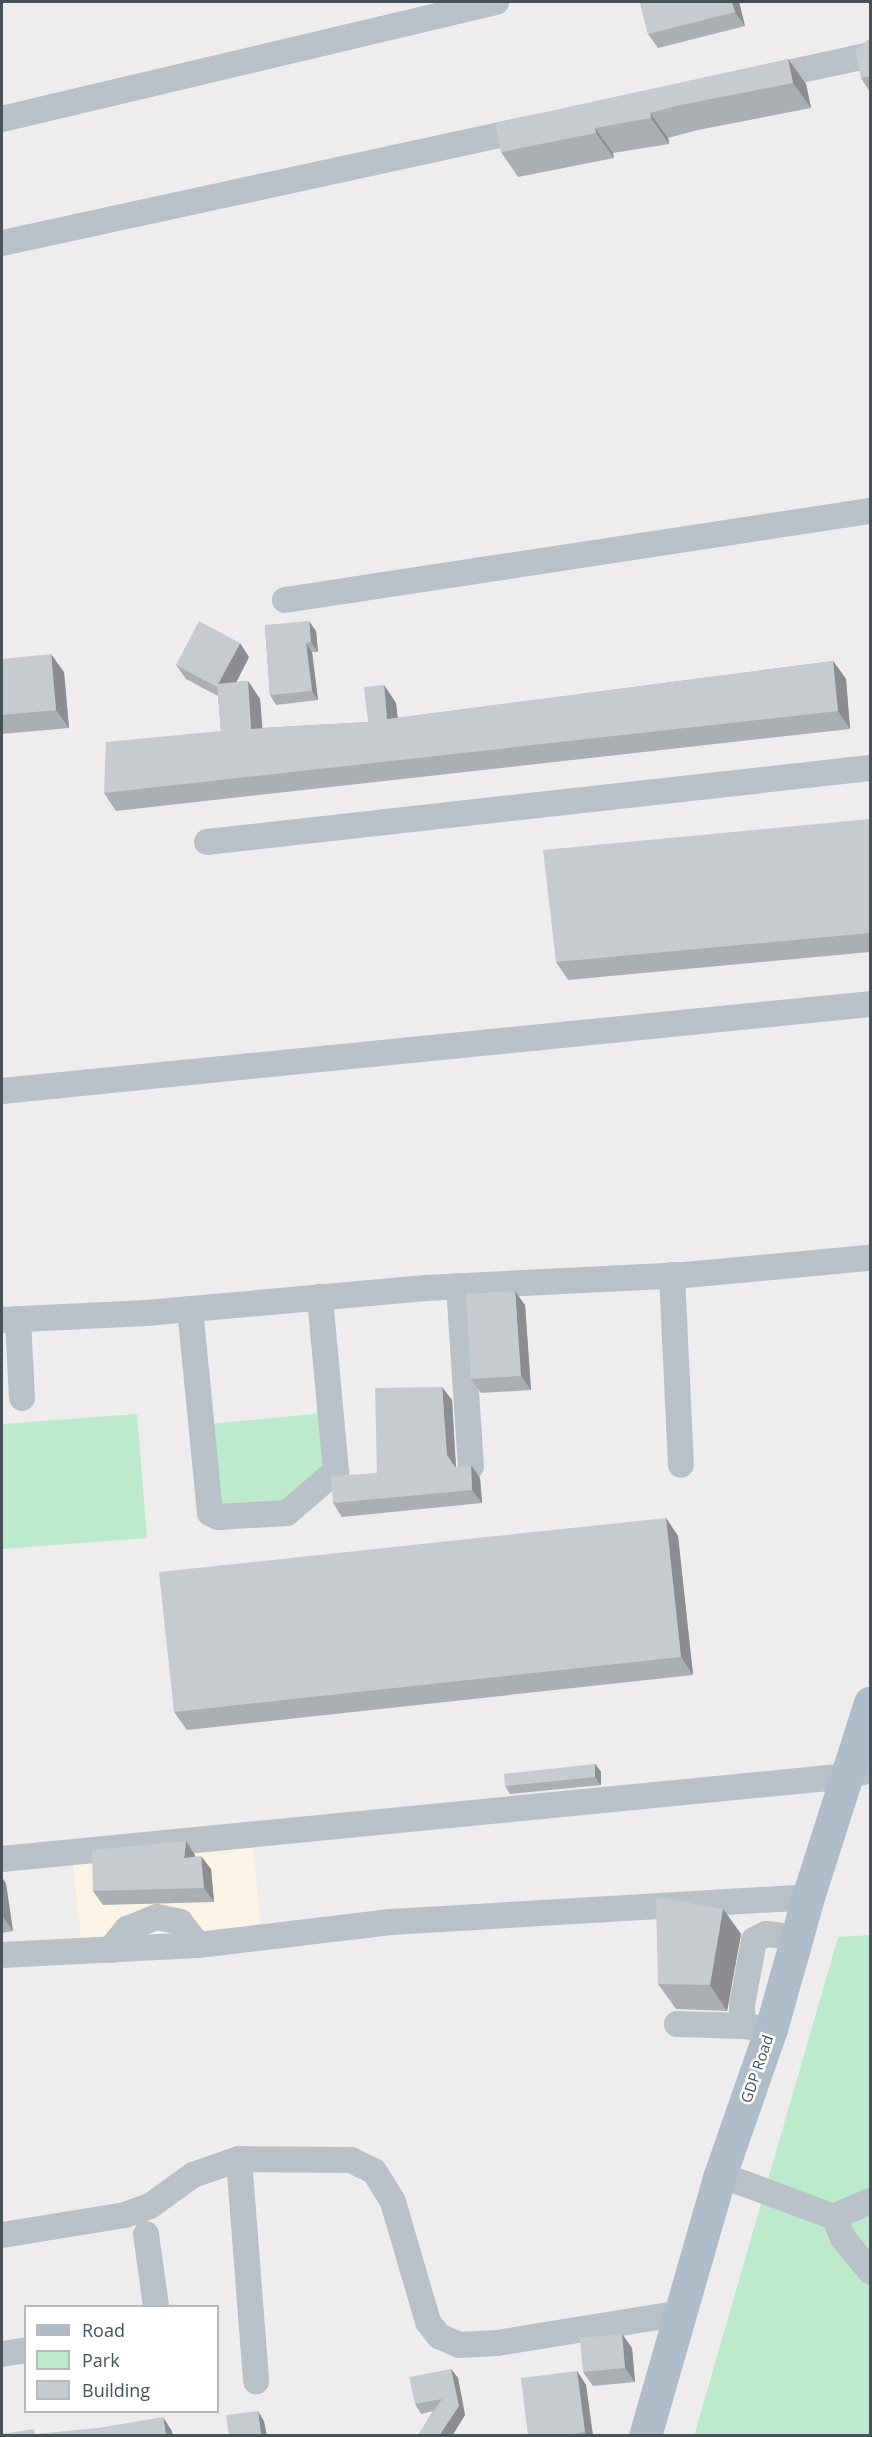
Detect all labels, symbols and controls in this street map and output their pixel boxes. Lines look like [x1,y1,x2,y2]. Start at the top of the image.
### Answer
street label: GDP Road [737,2033,777,2105]
legend [24,2305,219,2413]
text: Road [82,2318,125,2342]
text: Park [82,2348,120,2372]
text: Building [82,2378,150,2402]

